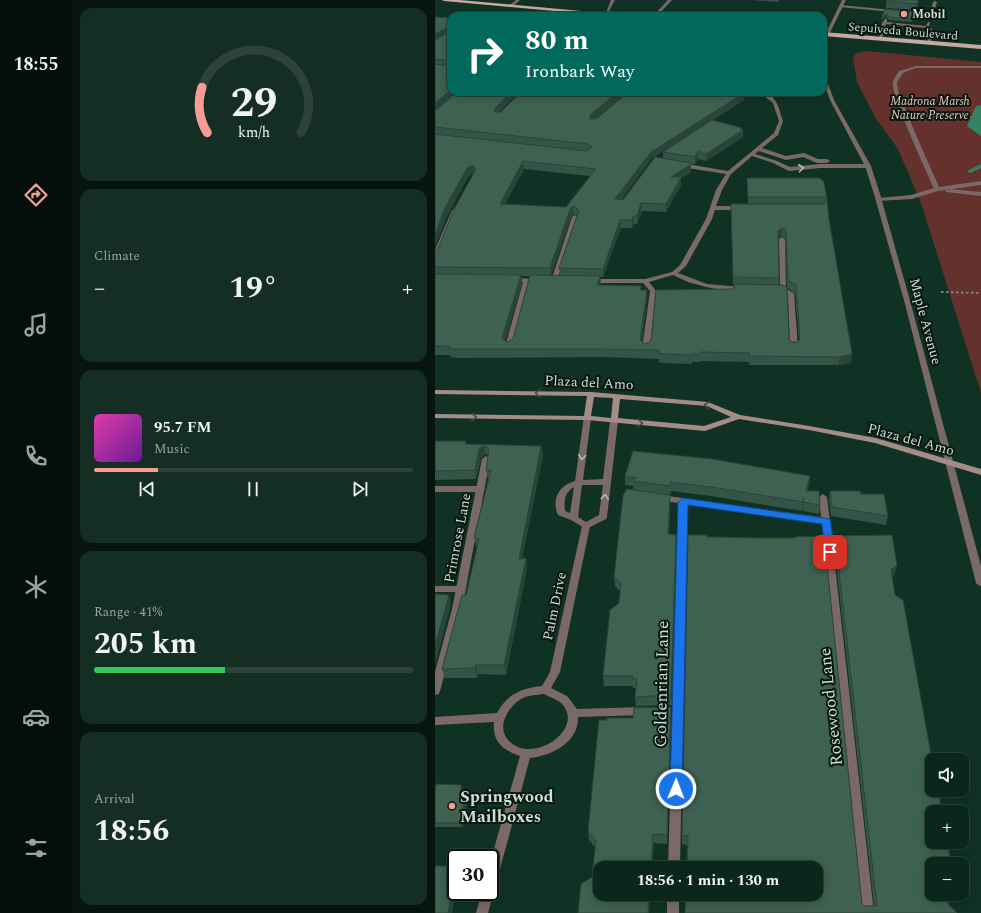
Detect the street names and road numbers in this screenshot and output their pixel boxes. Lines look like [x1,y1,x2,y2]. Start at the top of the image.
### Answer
street label: Sepulveda Boulevard [847,17,959,46]
street label: Maple Avenue [904,276,947,367]
street label: Plaza del Amo [544,370,634,395]
street label: Plaza del Amo [865,418,957,461]
street label: Primrose Lane [439,491,477,585]
street label: Palm Drive [537,570,572,642]
street label: Goldenrian Lane [648,621,676,748]
street label: Rosewood Lane [812,647,850,767]

